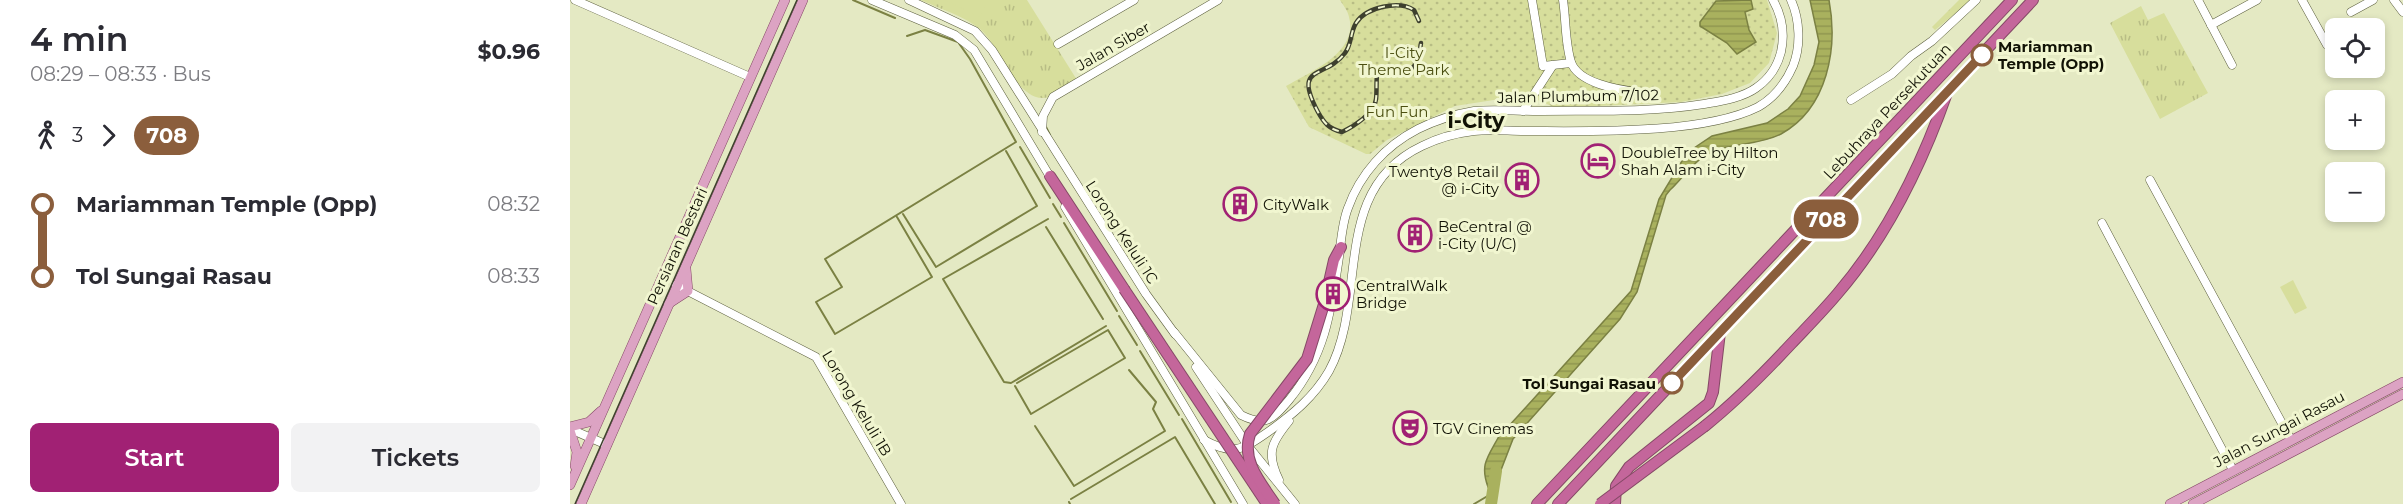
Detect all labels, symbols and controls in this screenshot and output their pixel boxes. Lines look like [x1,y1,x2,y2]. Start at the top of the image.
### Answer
street label: Jalan Siber [1072,17,1153,75]
map controls [2325,18,2385,222]
button: locate [2325,18,2385,78]
text: 4 min [30,19,128,59]
place label: Mariamman Temple (Opp) [1998,37,2104,73]
text: $0.96 [478,38,540,65]
street label: Lebuhraya Persekutuan [1819,39,1955,183]
park label: I-City Theme Park [1359,43,1450,79]
marker: Mariamman Temple (Opp) [1971,44,1993,66]
text: 08:29 – 08:33 · Bus [30,62,211,86]
street label: Jalan Plumbum 7/102 [1496,85,1659,107]
button: + [2325,90,2385,150]
park label: Fun Fun [1366,102,1428,121]
district label: i-City [1447,108,1505,133]
icon: walk [30,119,63,152]
icon: forward [92,119,125,152]
text: 3 [72,123,83,147]
text: 708 [146,123,187,148]
hotel icon: DoubleTree by Hilton Shah Alam i-City [1580,143,1616,179]
place label: DoubleTree by Hilton Shah Alam i-City [1621,143,1778,179]
place label: Twenty8 Retail @ i-City [1389,162,1500,198]
building icon: Twenty8 Retail @ i-City [1504,162,1540,198]
button: − [2325,162,2385,222]
street label: Lorong Keluli 1C [1082,177,1163,287]
street label: Persiaran Bestari [643,184,711,308]
building icon: CityWalk [1222,186,1258,222]
text: Mariamman Temple (Opp) [76,191,377,218]
text: 08:32 [487,192,540,216]
place label: CityWalk [1263,195,1329,214]
line badge: 708 [1792,200,1860,238]
text: 708 [1806,207,1846,232]
building icon: BeCentral @ i-City (U/C) [1397,217,1433,253]
place label: BeCentral @ i-City (U/C) [1438,217,1532,253]
text: Tol Sungai Rasau [76,263,272,290]
text: 08:33 [487,264,540,288]
building icon: CentralWalk Bridge [1315,276,1351,312]
place label: CentralWalk Bridge [1356,276,1448,312]
street label: Lorong Keluli 1B [818,347,896,459]
marker: Tol Sungai Rasau [1661,372,1683,394]
place label: Tol Sungai Rasau [1522,374,1656,393]
street label: Jalan Sungai Rasau [2209,386,2348,472]
theatre icon: TGV Cinemas [1392,410,1428,446]
place label: TGV Cinemas [1433,419,1533,438]
button: Start [30,423,279,492]
button: Tickets [291,423,540,492]

